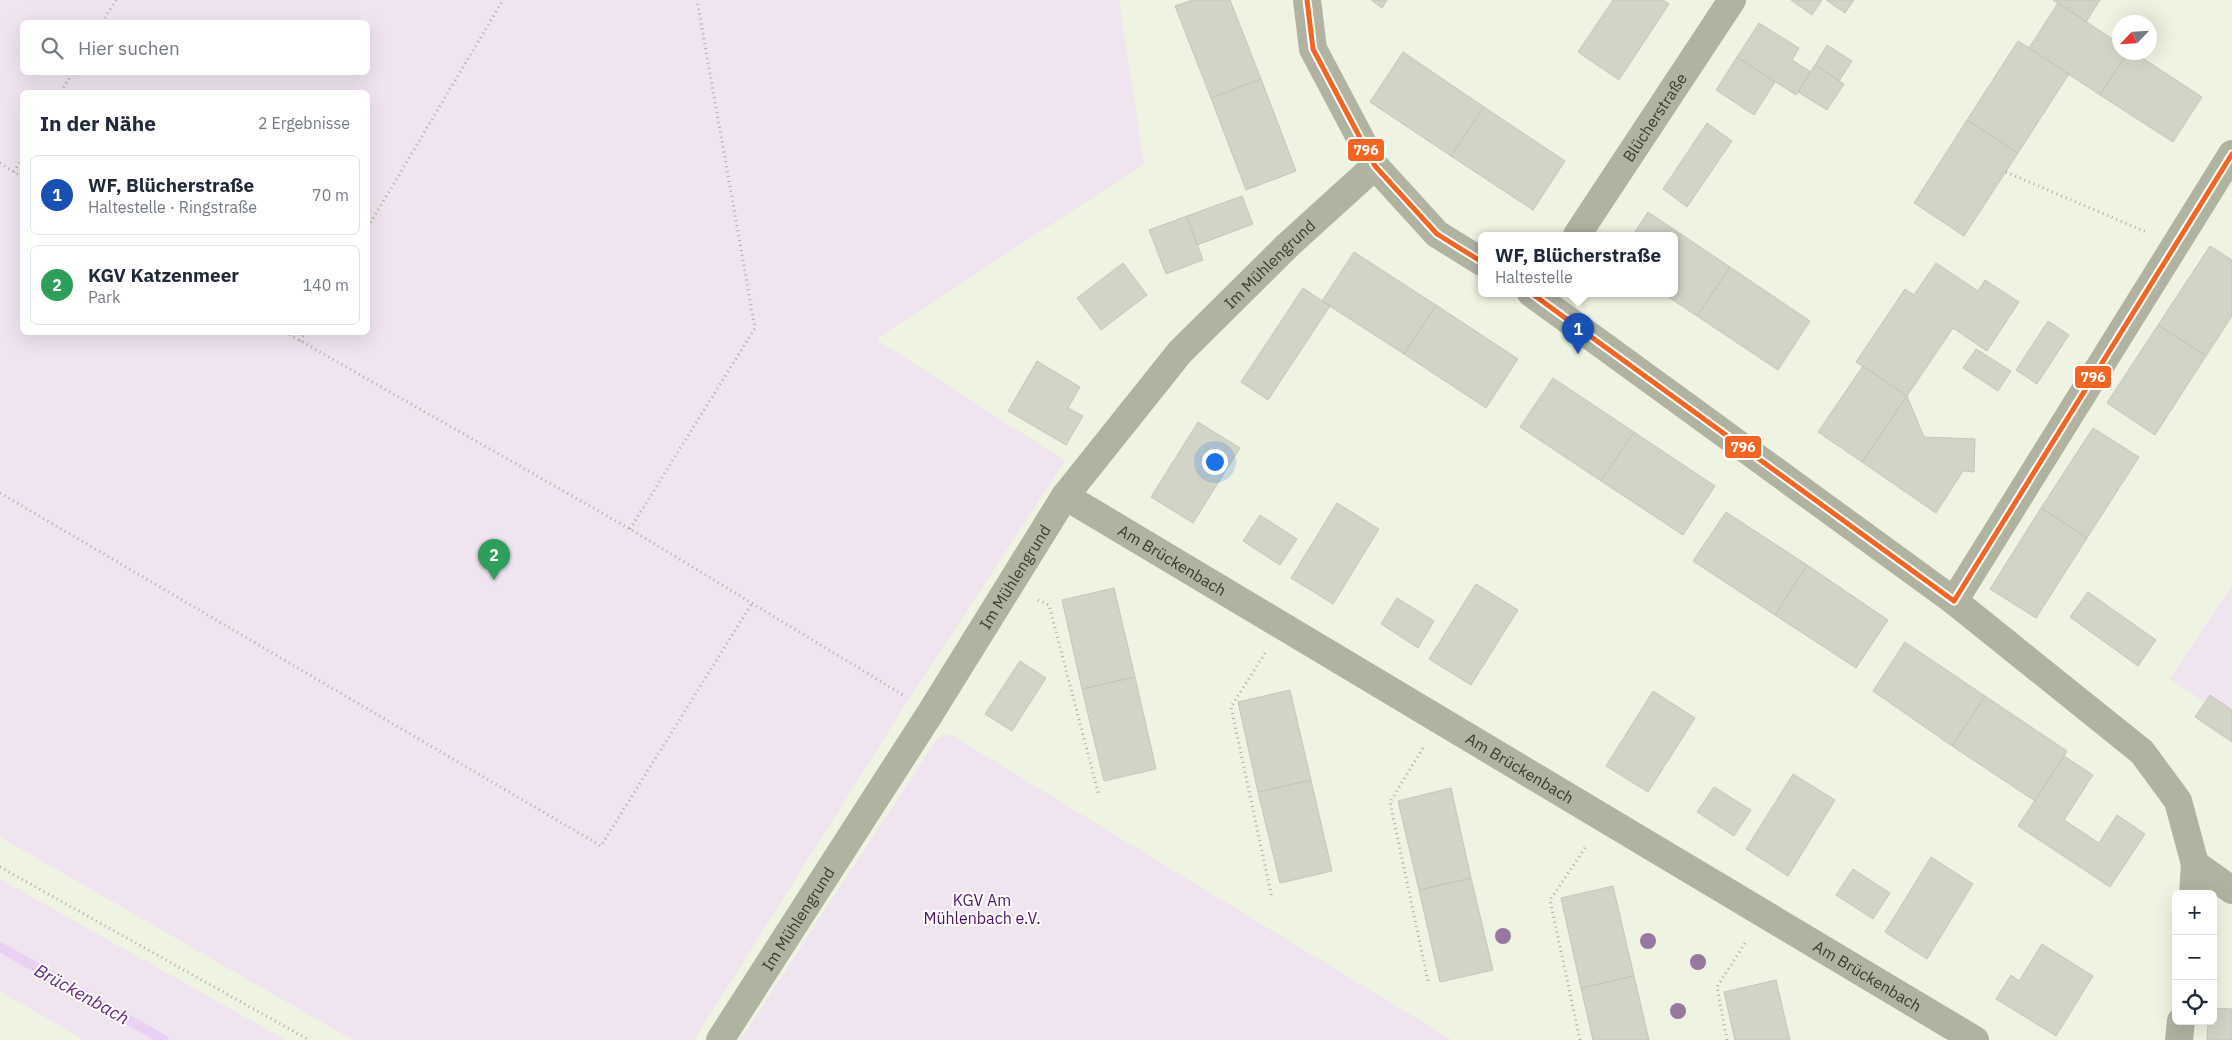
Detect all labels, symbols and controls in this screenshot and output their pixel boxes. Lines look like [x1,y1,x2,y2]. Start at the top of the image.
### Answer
north arrow [2112,15,2157,60]
search box [20,20,370,75]
icon: search [38,34,66,62]
text: Hier suchen [78,36,180,60]
street label: Blücherstraße [1618,69,1691,166]
text: In der Nähe [40,109,156,137]
text: 2 Ergebnisse [258,113,350,133]
line badge: 796 [1347,138,1385,162]
text: 796 [1353,141,1379,159]
text: WF, Blücherstraße [88,173,254,197]
text: 1 [52,185,62,205]
text: 70 m [312,185,349,205]
text: Haltestelle · Ringstraße [88,197,257,217]
street label: Im Mühlengrund [1220,215,1319,313]
popup [1478,232,1678,297]
text: WF, Blücherstraße [1495,243,1661,267]
text: KGV Katzenmeer [88,263,239,287]
text: Haltestelle [1495,267,1573,287]
text: 2 [52,275,62,295]
text: 140 m [302,275,349,295]
text: Park [88,287,120,307]
pin: 1 [1562,313,1594,354]
line badge: 796 [2074,365,2112,389]
text: 796 [2080,368,2106,386]
line badge: 796 [1724,435,1762,459]
text: 796 [1730,438,1756,456]
your location [1202,449,1228,475]
street label: Am Brückenbach [1115,520,1230,600]
street label: Im Mühlengrund [975,521,1055,633]
pin: 2 [478,539,510,580]
street label: Am Brückenbach [1462,728,1578,808]
street label: Im Mühlengrund [757,863,839,975]
park label: KGV Am Mühlenbach e.V. [923,890,1041,928]
map controls [2172,890,2217,1025]
button: + [2172,890,2217,935]
button: − [2172,935,2217,980]
street label: Am Brückenbach [1810,936,1925,1016]
water label: Brückenbach [31,959,133,1029]
button: locate [2172,980,2217,1025]

